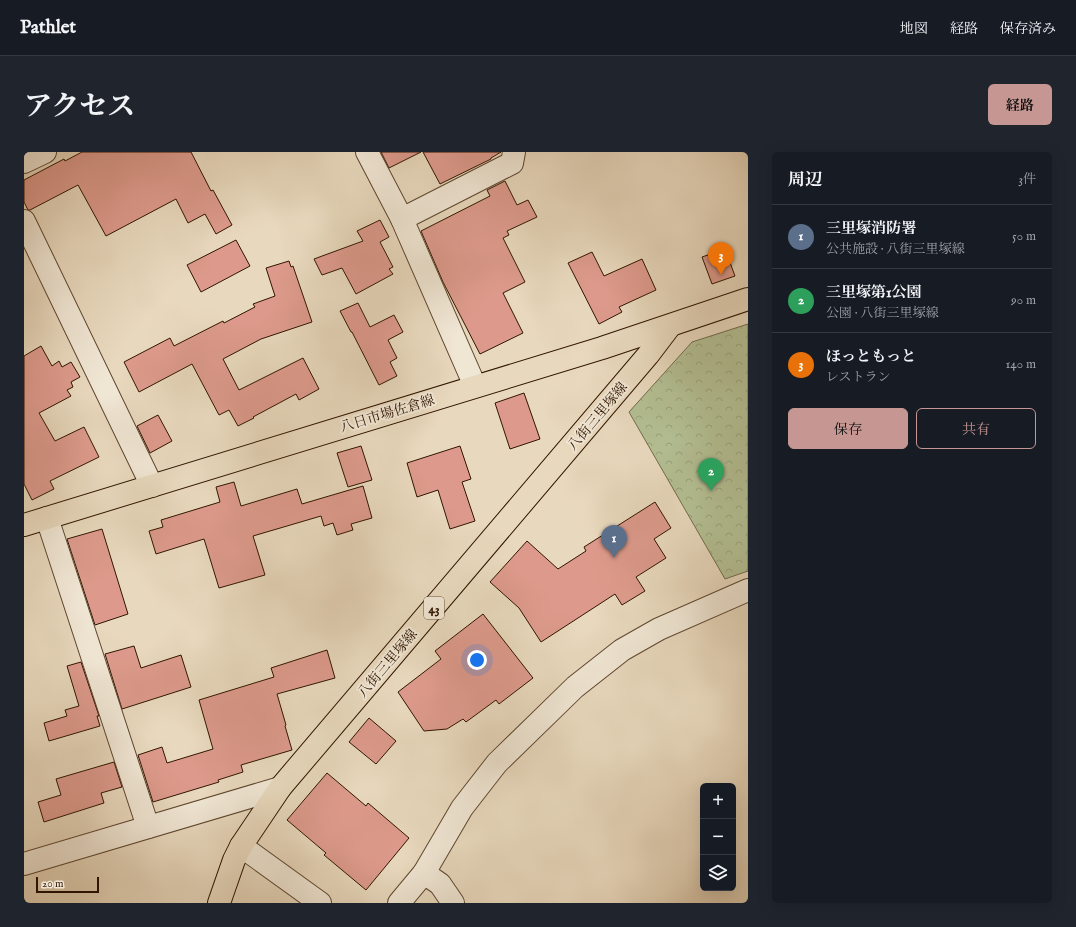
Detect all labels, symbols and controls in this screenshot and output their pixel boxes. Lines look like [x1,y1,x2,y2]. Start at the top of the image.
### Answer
text: Pathlet [20,16,76,40]
text: 地図 [900,20,928,38]
text: 経路 [950,20,978,38]
text: 保存済み [1000,20,1056,38]
button: 経路 [988,84,1052,125]
text: アクセス [24,90,135,125]
text: 周辺 [788,170,822,191]
text: 3件 [1018,171,1036,188]
text: 三里塚消防署 [826,219,916,238]
text: 1 [799,228,803,245]
text: 50 m [1012,228,1036,245]
text: 公共施設 · 八街三里塚線 [826,241,965,258]
pin: 3 [708,242,734,275]
text: 三里塚第1公園 [826,283,922,302]
text: 2 [798,292,804,309]
text: 90 m [1011,292,1036,309]
text: 公園 · 八街三里塚線 [826,305,939,322]
text: ほっともっと [826,347,916,366]
text: 3 [799,356,803,373]
text: 140 m [1006,356,1036,373]
text: レストラン [826,369,891,386]
street label: 八街三里塚線 [564,379,632,455]
street label: 八日市場佐倉線 [338,391,437,437]
button: 保存 [788,408,908,449]
button: 共有 [916,408,1036,449]
pin: 2 [698,458,724,491]
pin: 1 [601,525,627,558]
road number: 43 [424,597,444,619]
street label: 八街三里塚線 [354,626,422,702]
your location [467,650,487,670]
map controls [700,783,736,891]
button: + [700,783,736,819]
button: − [700,819,736,855]
button: layers [700,855,736,891]
scale bar [36,875,99,894]
text: 20 m [42,877,63,891]

